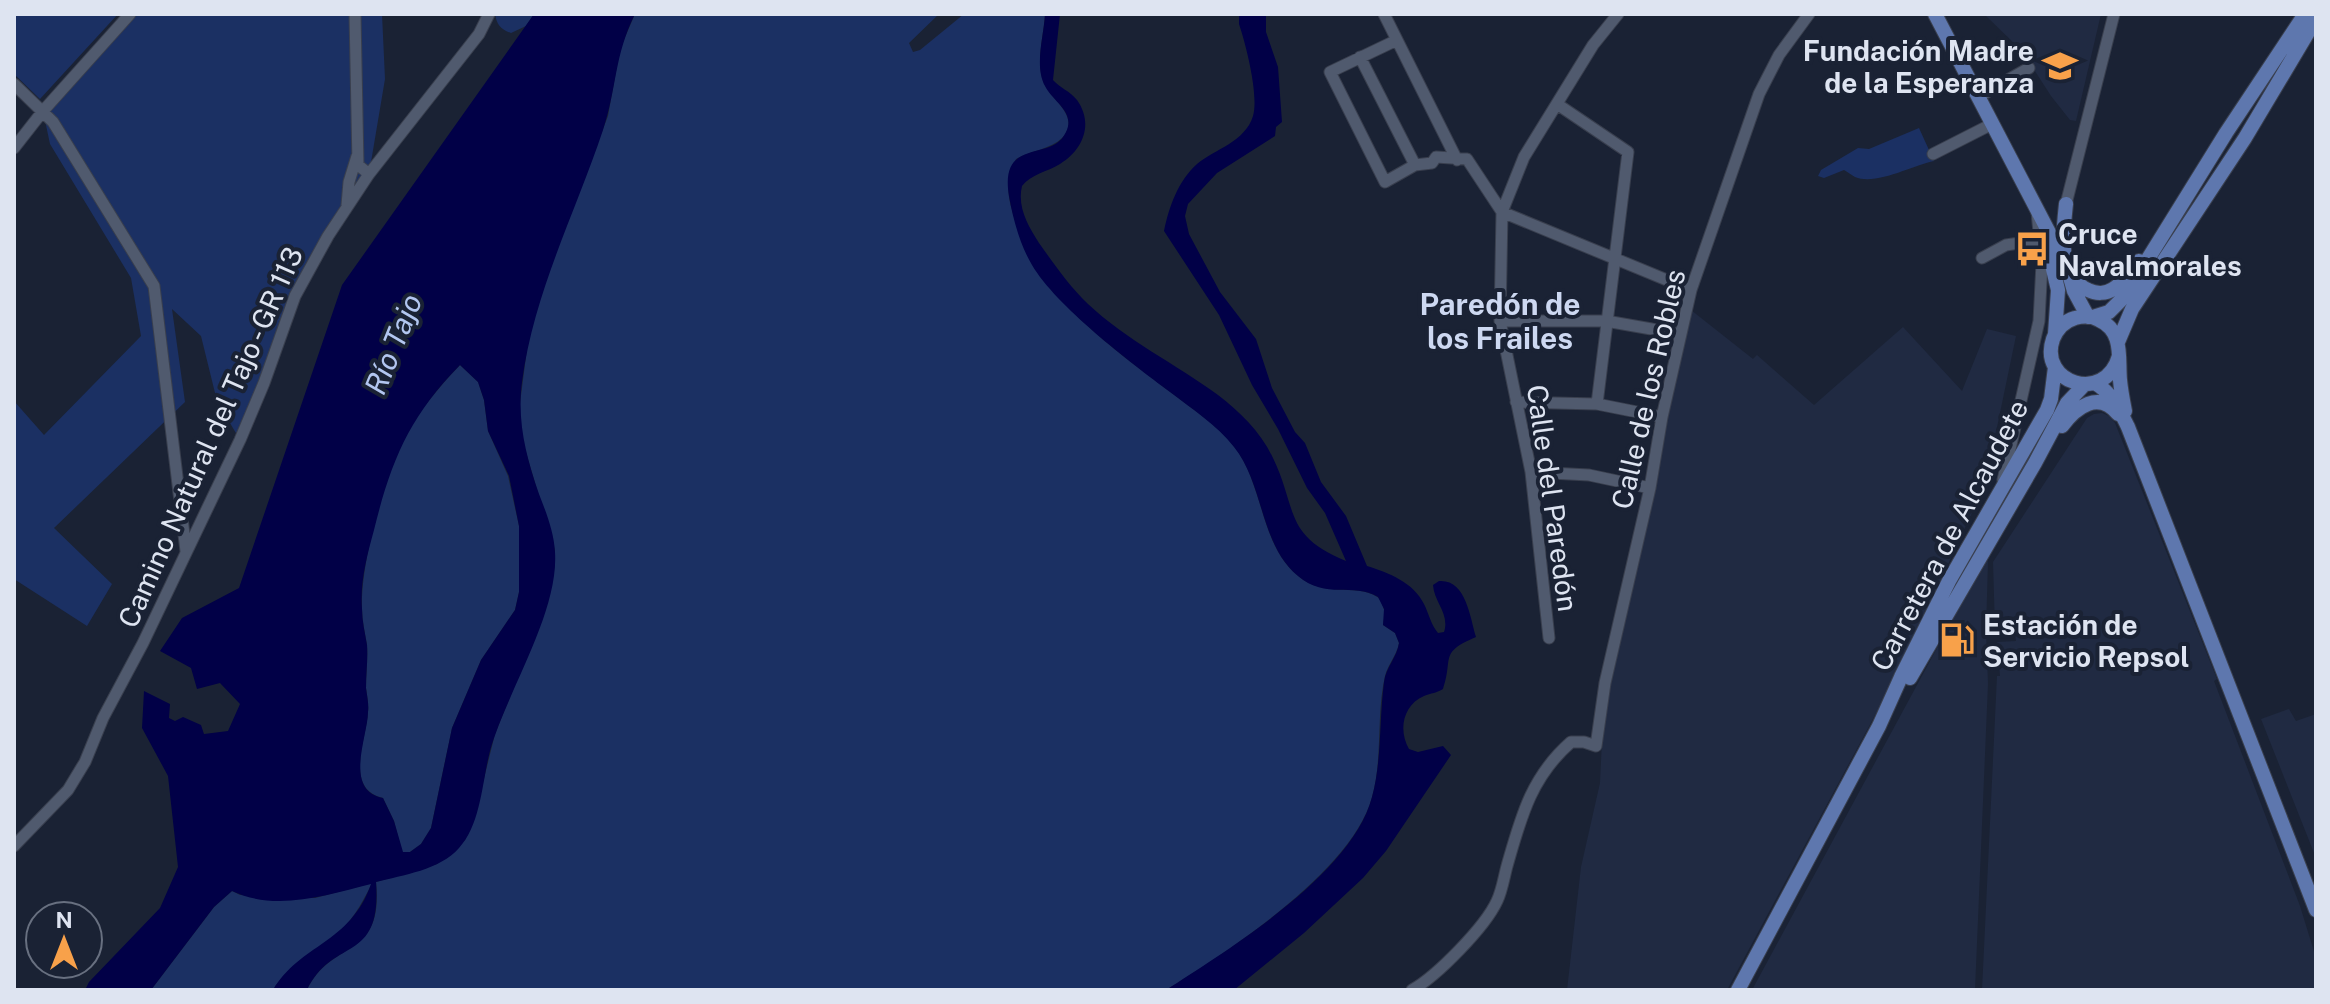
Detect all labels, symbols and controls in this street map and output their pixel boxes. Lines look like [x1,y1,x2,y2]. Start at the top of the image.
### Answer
place label: Fundación Madre de la Esperanza [1803,34,2034,99]
school or university icon: Fundación Madre de la Esperanza [2041,47,2079,85]
place label: Cruce Navalmorales [2058,217,2242,282]
bus stop icon: Cruce Navalmorales [2013,230,2051,268]
street label: Camino Natural del Tajo - GR 113 [111,242,309,632]
street label: Calle de los Robles [1604,266,1692,512]
district label: Paredón de los Frailes [1419,286,1581,356]
water label: Río Tajo [357,288,429,400]
street label: Calle del Paredón [1521,382,1585,614]
street label: Carretera de Alcaudete [1864,394,2034,676]
place label: Estación de Servicio Repsol [1983,608,2189,673]
fuel station icon: Estación de Servicio Repsol [1938,621,1976,659]
north arrow [24,900,104,980]
text: N [55,907,73,933]

